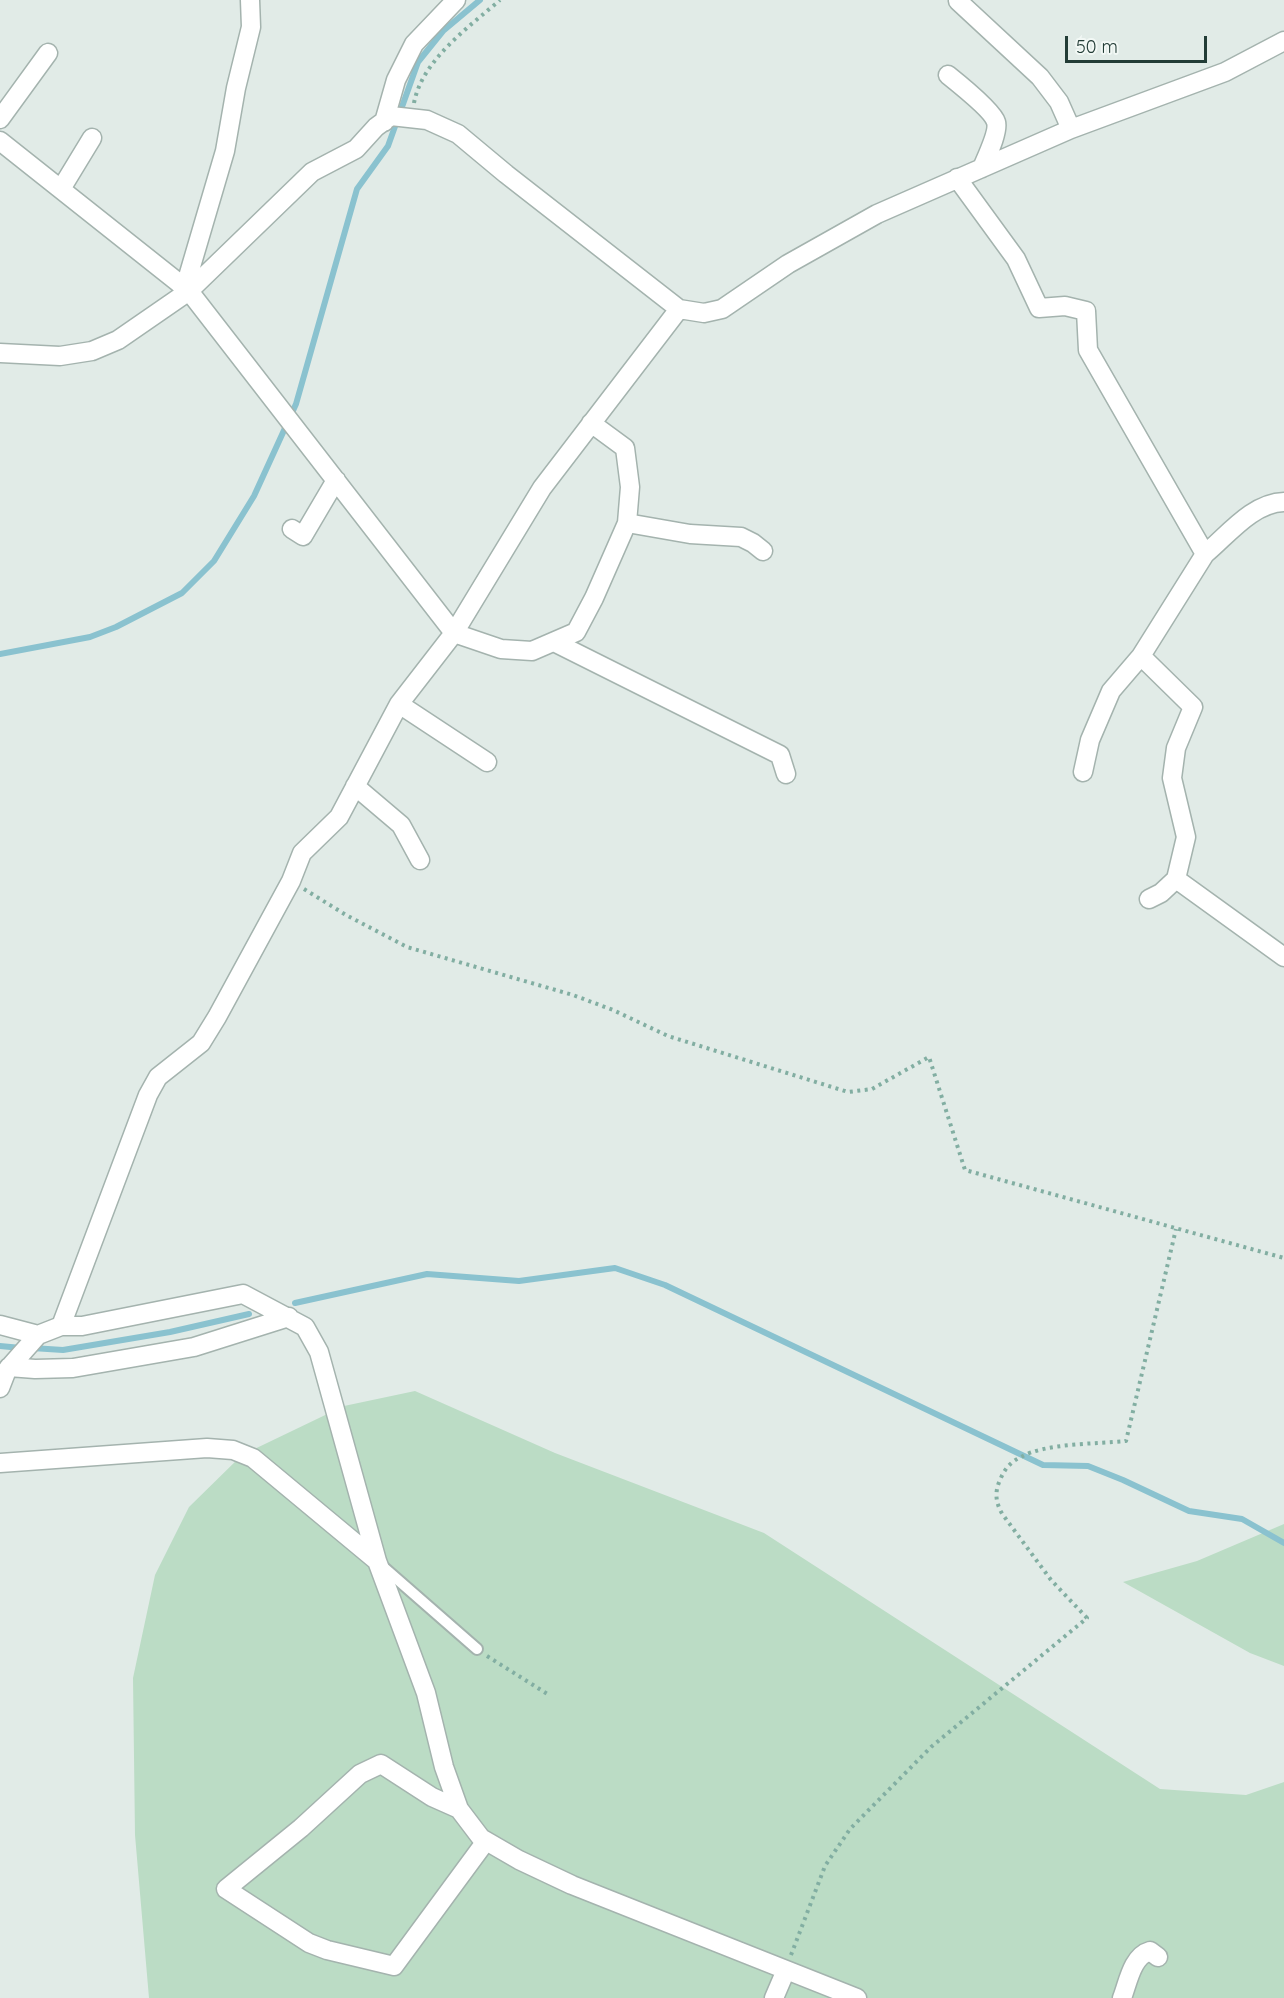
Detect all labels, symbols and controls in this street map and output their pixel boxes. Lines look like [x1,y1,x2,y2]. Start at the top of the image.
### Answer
scale bar [1068,24,1210,62]
text: 50 m [1076,35,1118,58]

